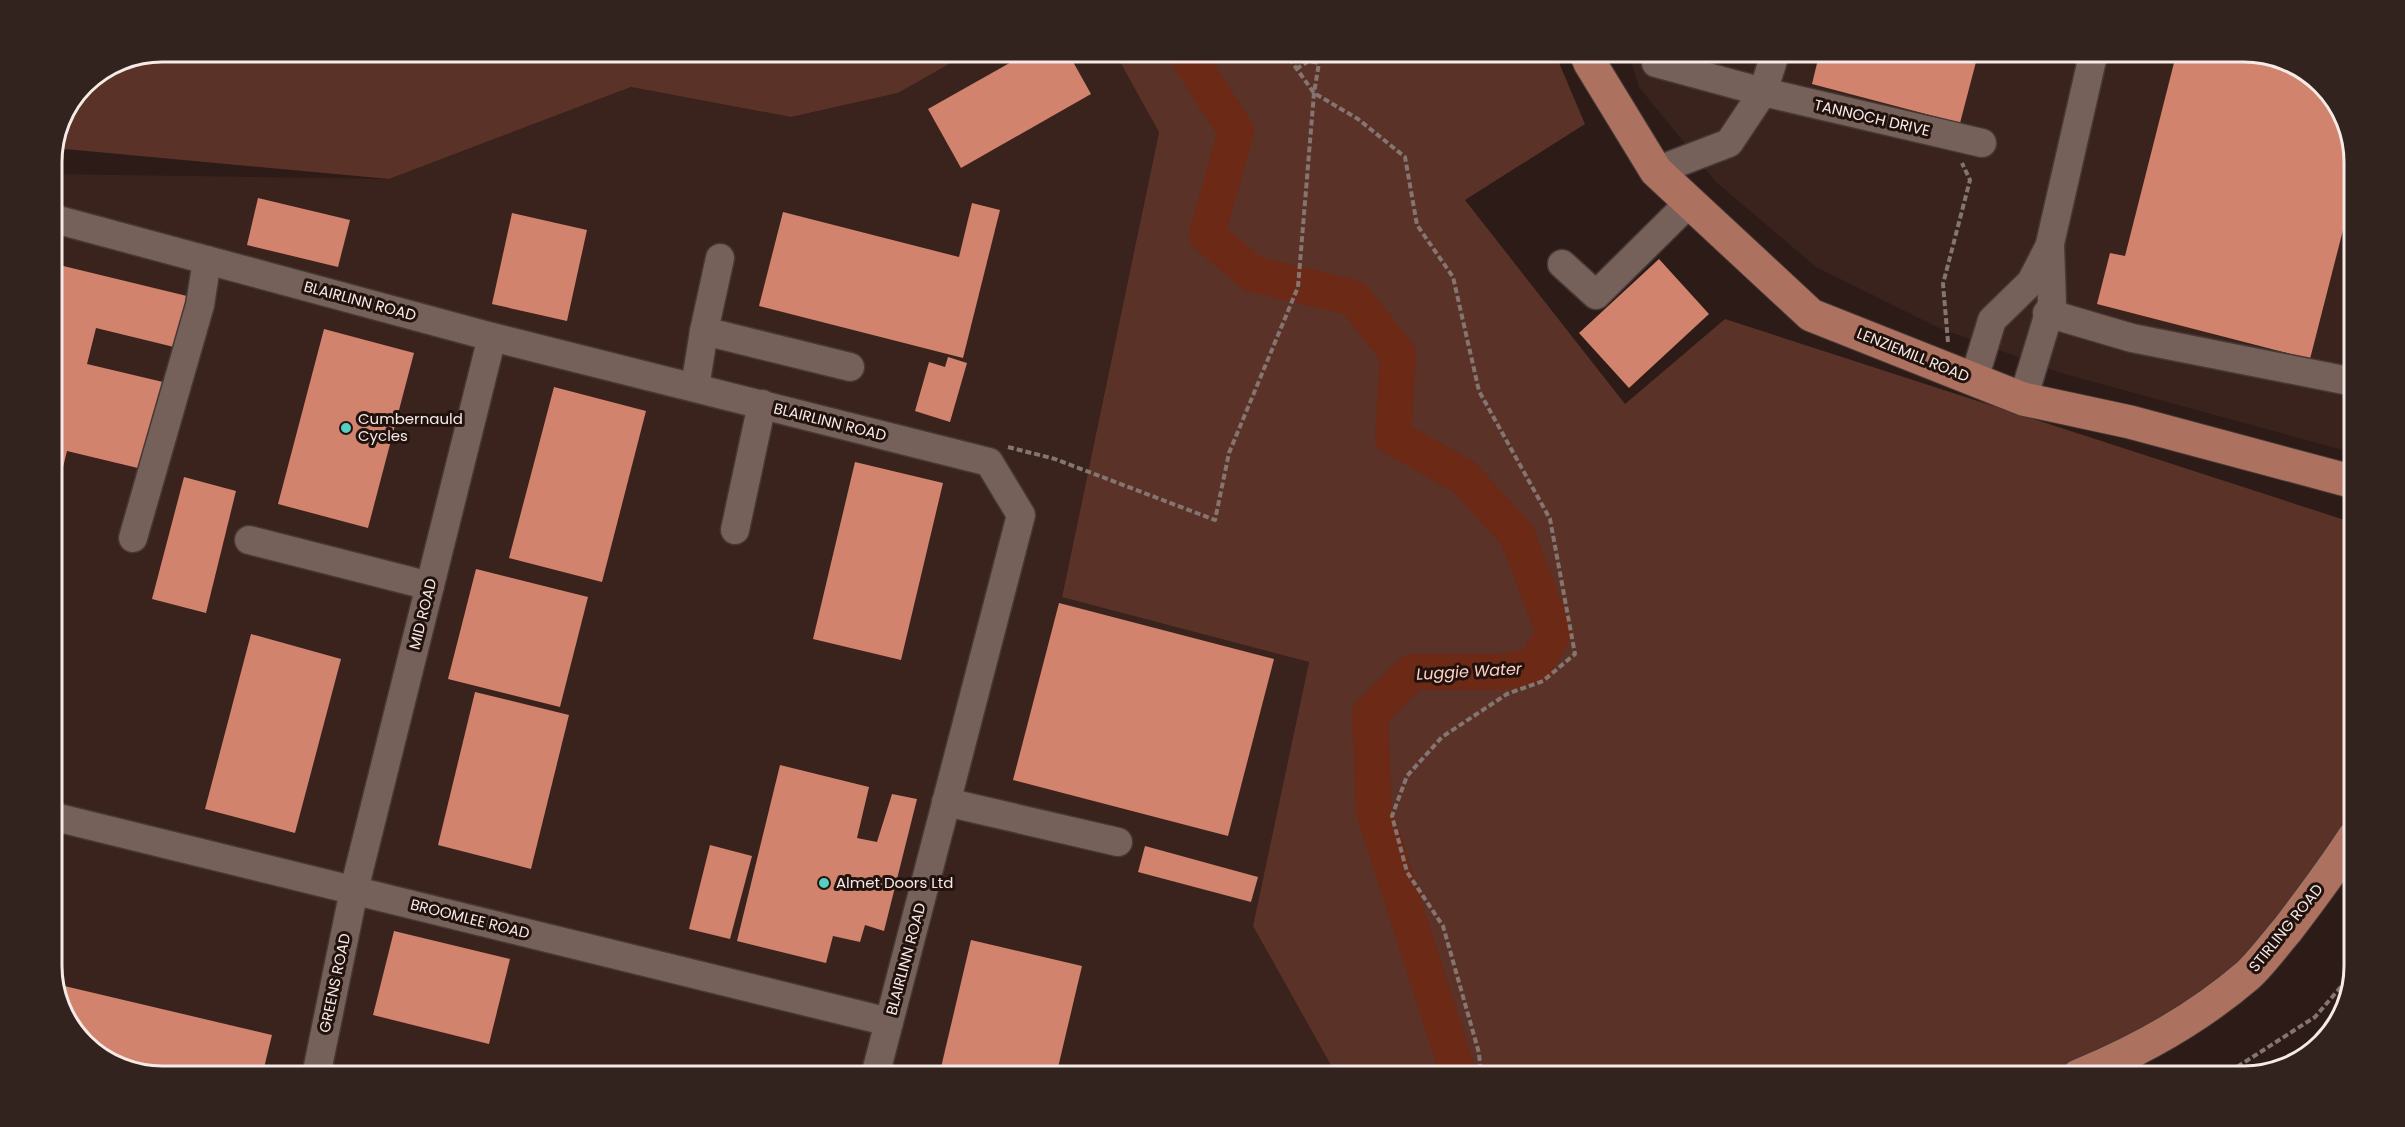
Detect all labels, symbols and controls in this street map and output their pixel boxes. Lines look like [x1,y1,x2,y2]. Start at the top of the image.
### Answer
street label: TANNOCH DRIVE [1812,94,1932,141]
street label: BLAIRLINN ROAD [302,275,419,326]
street label: LENZIEMILL ROAD [1854,322,1972,387]
street label: BLAIRLINN ROAD [772,397,889,446]
place label: Cumbernauld Cycles [358,408,463,446]
marker: Cumbernauld Cycles [339,421,353,435]
street label: MID ROAD [404,576,442,652]
water label: Luggie Water [1416,657,1523,686]
place label: Almet Doors Ltd [836,872,953,893]
marker: Almet Doors Ltd [817,876,831,890]
street label: STIRLING ROAD [2244,879,2328,976]
street label: BROOMLEE ROAD [408,894,532,943]
street label: BLAIRLINN ROAD [880,900,931,1017]
street label: GREENS ROAD [314,931,355,1035]

